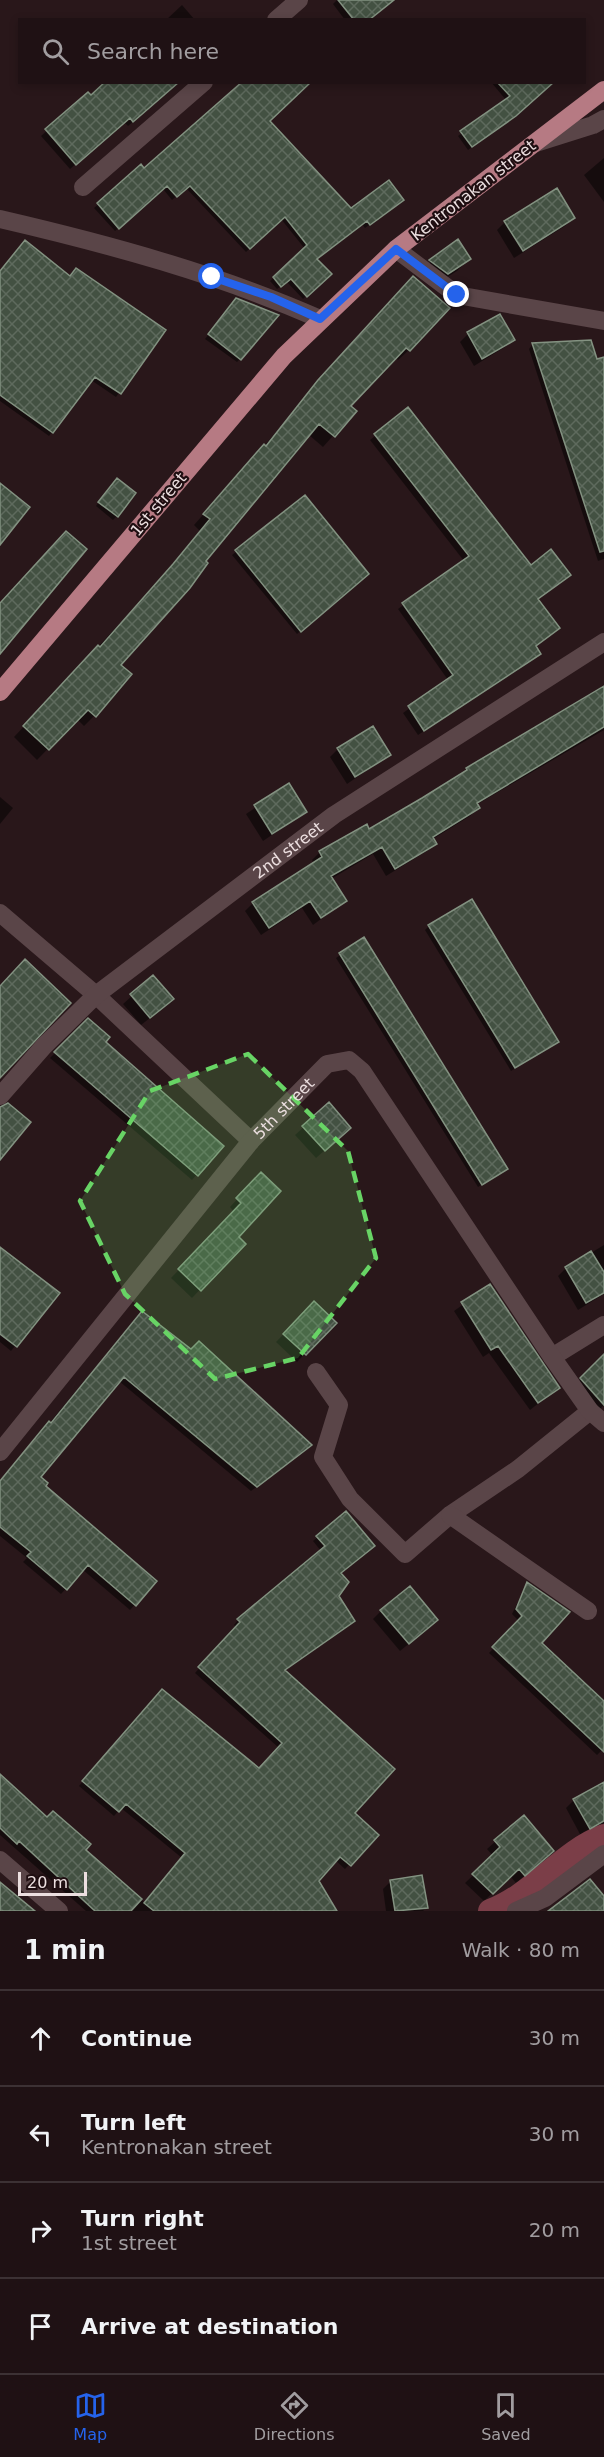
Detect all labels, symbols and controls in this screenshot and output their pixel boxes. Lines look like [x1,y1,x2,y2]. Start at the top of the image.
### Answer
search box [18,18,586,84]
icon: search [39,35,72,68]
text: Search here [87,39,219,64]
street label: Kentronakan street [407,136,539,245]
route start [198,263,224,289]
route end [443,281,469,307]
street label: 1st street [126,469,190,540]
street label: 2nd street [250,818,327,883]
street label: 5th street [250,1074,318,1143]
scale bar [18,1869,87,1896]
text: 20 m [27,1873,68,1892]
text: 1 min [24,1935,106,1965]
text: Walk · 80 m [462,1938,580,1962]
icon: ahead [24,2022,57,2055]
text: Continue [81,2026,192,2051]
text: 30 m [529,2026,580,2050]
text: Turn left [81,2110,186,2135]
icon: left [24,2118,57,2151]
text: 30 m [529,2122,580,2146]
text: Kentronakan street [81,2135,272,2159]
text: Turn right [81,2206,204,2231]
icon: right [24,2214,57,2247]
text: 20 m [529,2218,580,2242]
text: 1st street [81,2231,177,2255]
icon: arrive [24,2310,57,2343]
text: Arrive at destination [81,2314,338,2339]
tab: Map [73,2389,107,2444]
tab: Directions [254,2389,334,2444]
tab: Saved [481,2389,531,2444]

